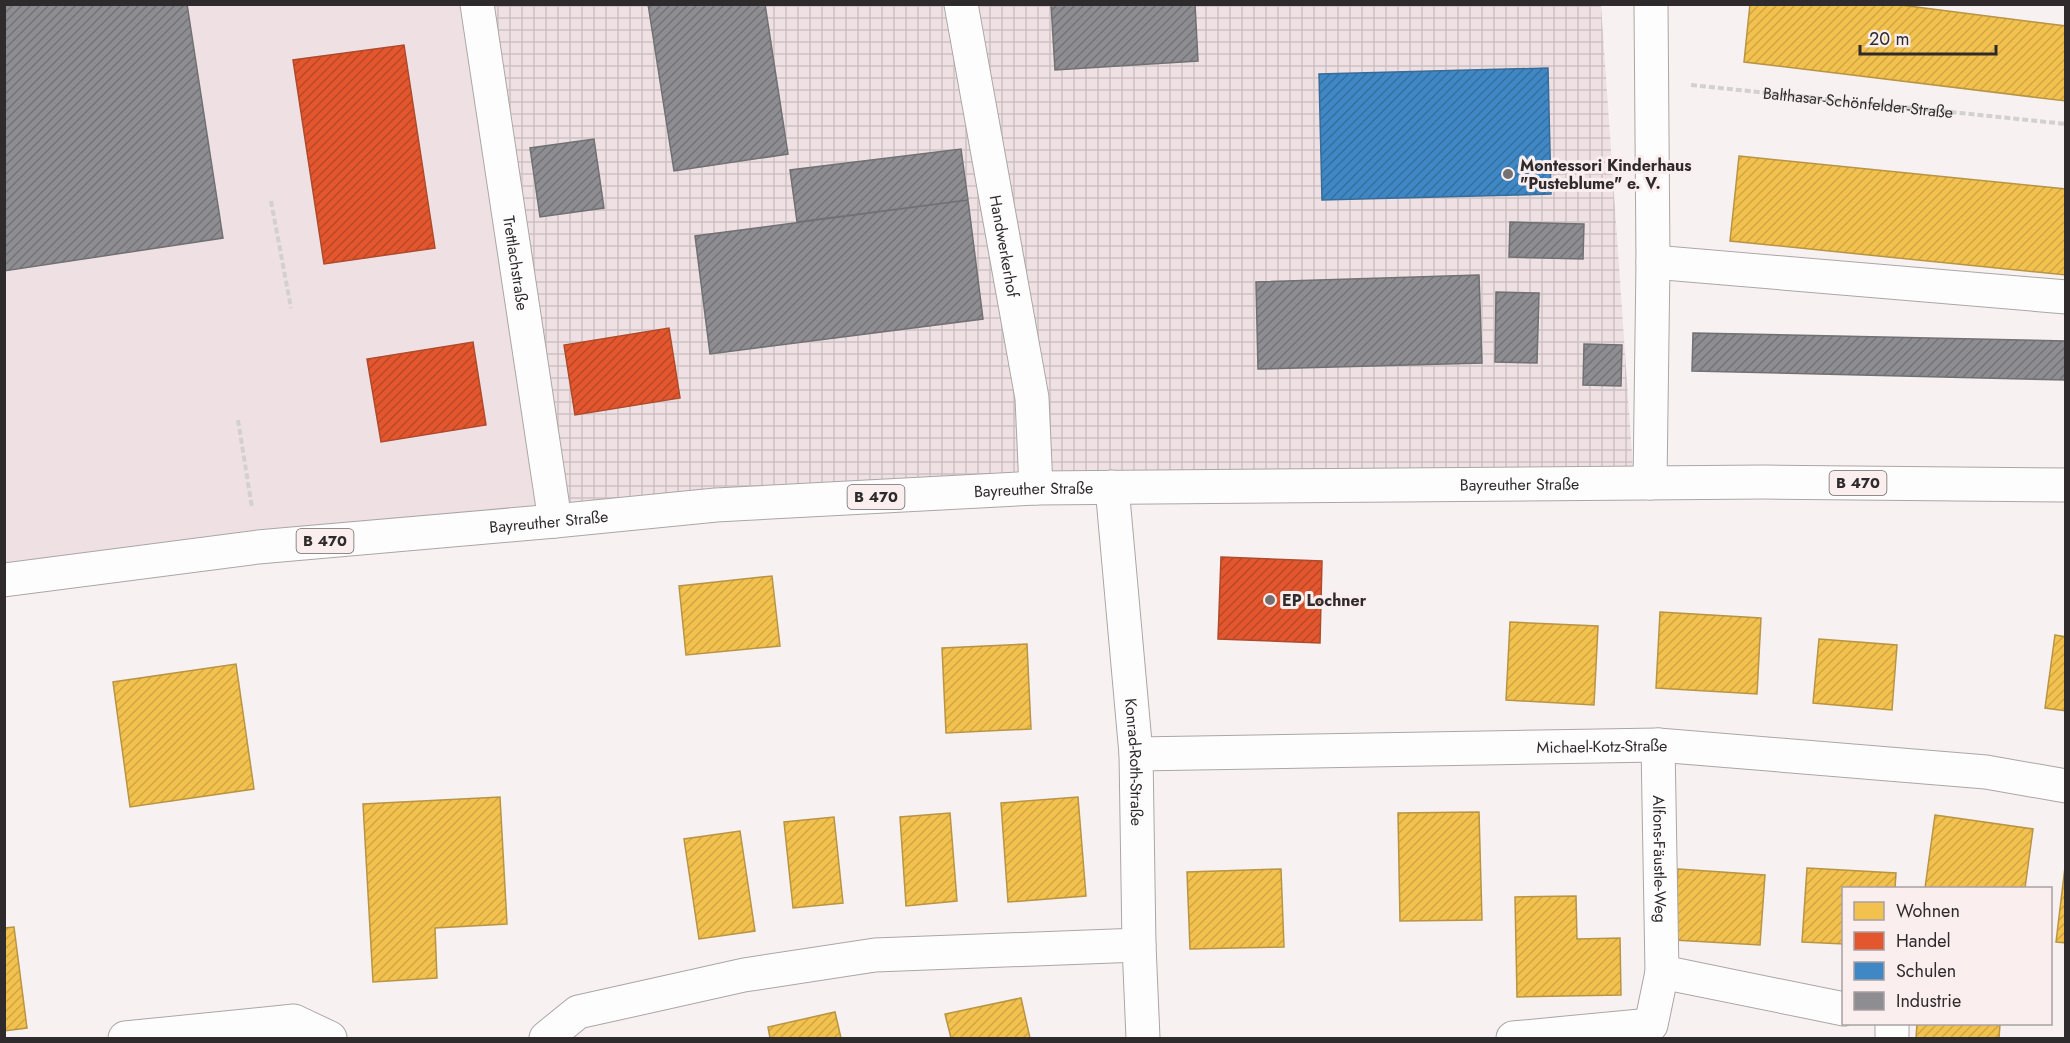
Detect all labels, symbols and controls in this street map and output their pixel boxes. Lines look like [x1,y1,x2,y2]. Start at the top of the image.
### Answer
scale bar [1860,18,1996,56]
text: 20 m [1869,26,1909,52]
street label: Balthasar-Schönfelder-Straße [1762,81,1954,124]
place label: Montessori Kinderhaus "Pusteblume" e. V. [1520,154,1692,195]
marker: Montessori Kinderhaus "Pusteblume" e. V. [1501,167,1515,181]
street label: Handwerkerhof [984,193,1025,299]
street label: Trettlachstraße [498,214,535,312]
road number: B 470 [1830,471,1886,495]
street label: Bayreuther Straße [1460,472,1579,496]
street label: Bayreuther Straße [973,476,1093,503]
road number: B 470 [848,485,904,509]
street label: Bayreuther Straße [488,504,609,538]
road number: B 470 [296,529,354,553]
place label: EP Lochner [1282,589,1367,612]
marker: EP Lochner [1263,593,1277,607]
street label: Konrad-Roth-Straße [1120,697,1149,826]
street label: Michael-Kotz-Straße [1536,733,1668,759]
street label: Alfons-Fäustle-Weg [1647,795,1673,923]
legend [1842,887,2052,1025]
text: Wohnen [1896,898,1960,924]
text: Handel [1896,928,1951,954]
text: Schulen [1896,958,1956,984]
text: Industrie [1896,988,1961,1014]

